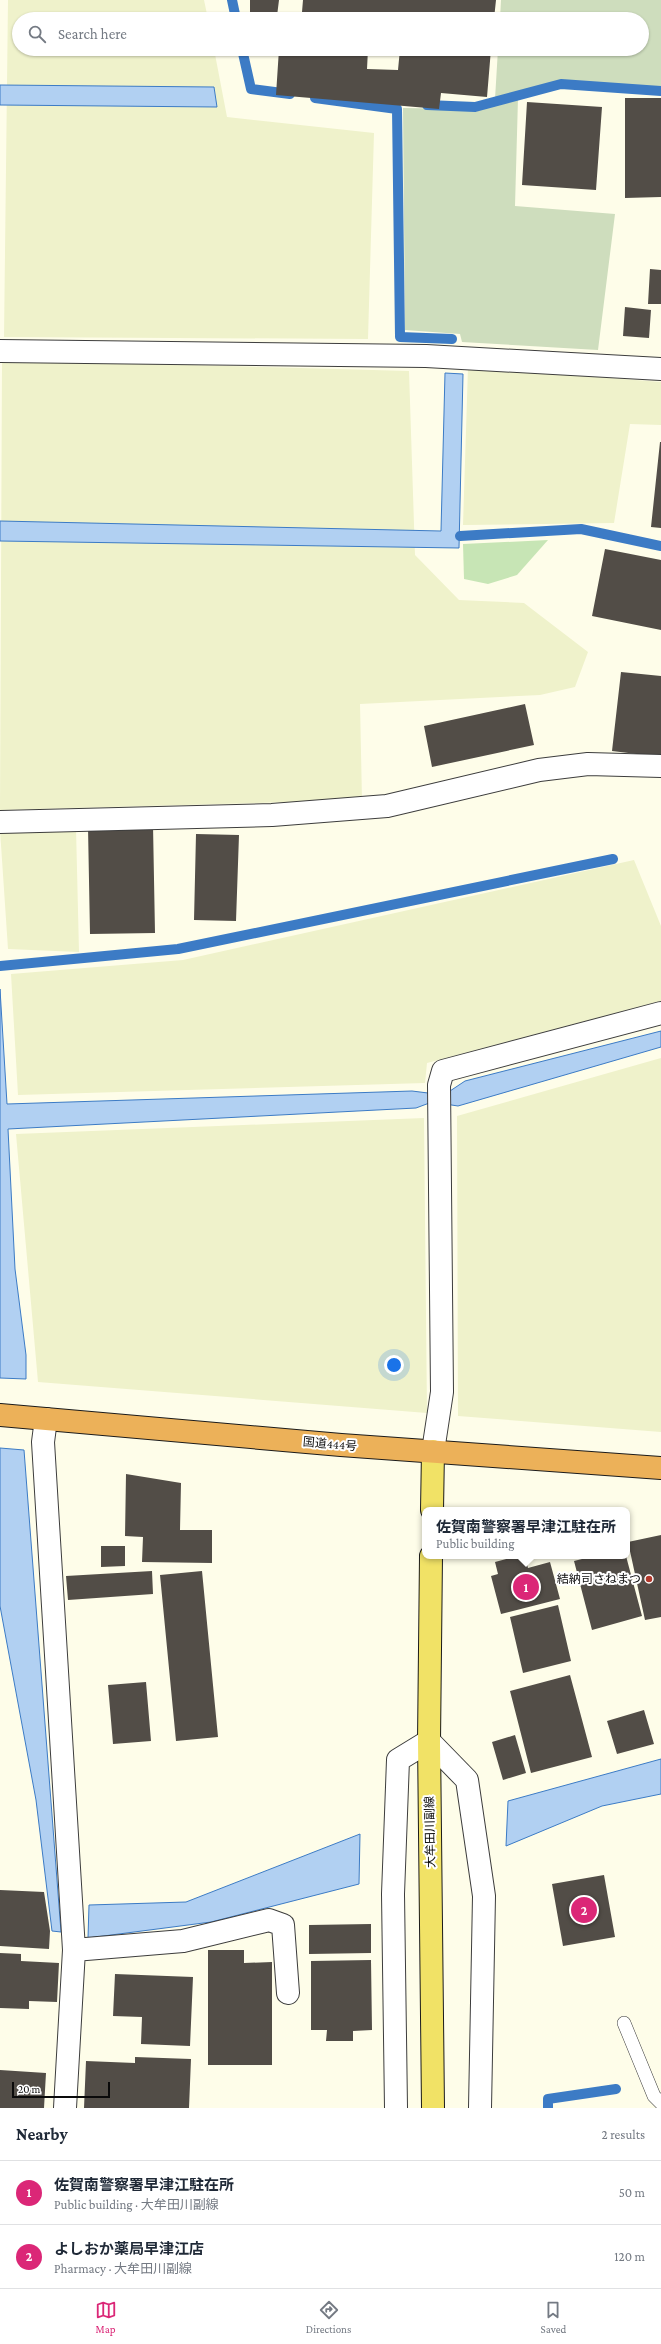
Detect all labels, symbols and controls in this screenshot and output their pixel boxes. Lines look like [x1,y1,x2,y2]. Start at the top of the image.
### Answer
search box [12,12,649,56]
icon: search [26,23,48,45]
text: Search here [58,26,127,42]
your location [384,1355,404,1375]
street label: 国道444号 [302,1435,358,1453]
popup [422,1507,630,1559]
text: 佐賀南警察署早津江駐在所 [436,1519,616,1535]
text: Public building [436,1536,515,1551]
pin: 1 [513,1572,539,1602]
place label: 結納司さねまつ [557,1572,641,1586]
marker: 結納司さねまつ [644,1574,654,1584]
street label: 大牟田川副線 [422,1796,438,1868]
pin: 2 [571,1895,597,1925]
scale bar [12,2080,110,2099]
text: 20 m [18,2083,40,2095]
text: Nearby [16,2125,68,2144]
text: 2 results [602,2127,645,2142]
text: 佐賀南警察署早津江駐在所 [54,2177,234,2193]
text: 1 [27,2185,31,2200]
text: 50 m [619,2185,645,2200]
text: Public building · 大牟田川副線 [54,2197,219,2212]
text: よしおか薬局早津江店 [54,2241,204,2257]
text: 2 [26,2249,32,2264]
text: 120 m [614,2249,645,2264]
text: Pharmacy · 大牟田川副線 [54,2261,192,2276]
tab: Map [95,2299,117,2335]
tab: Directions [306,2299,351,2335]
tab: Saved [541,2299,566,2335]

